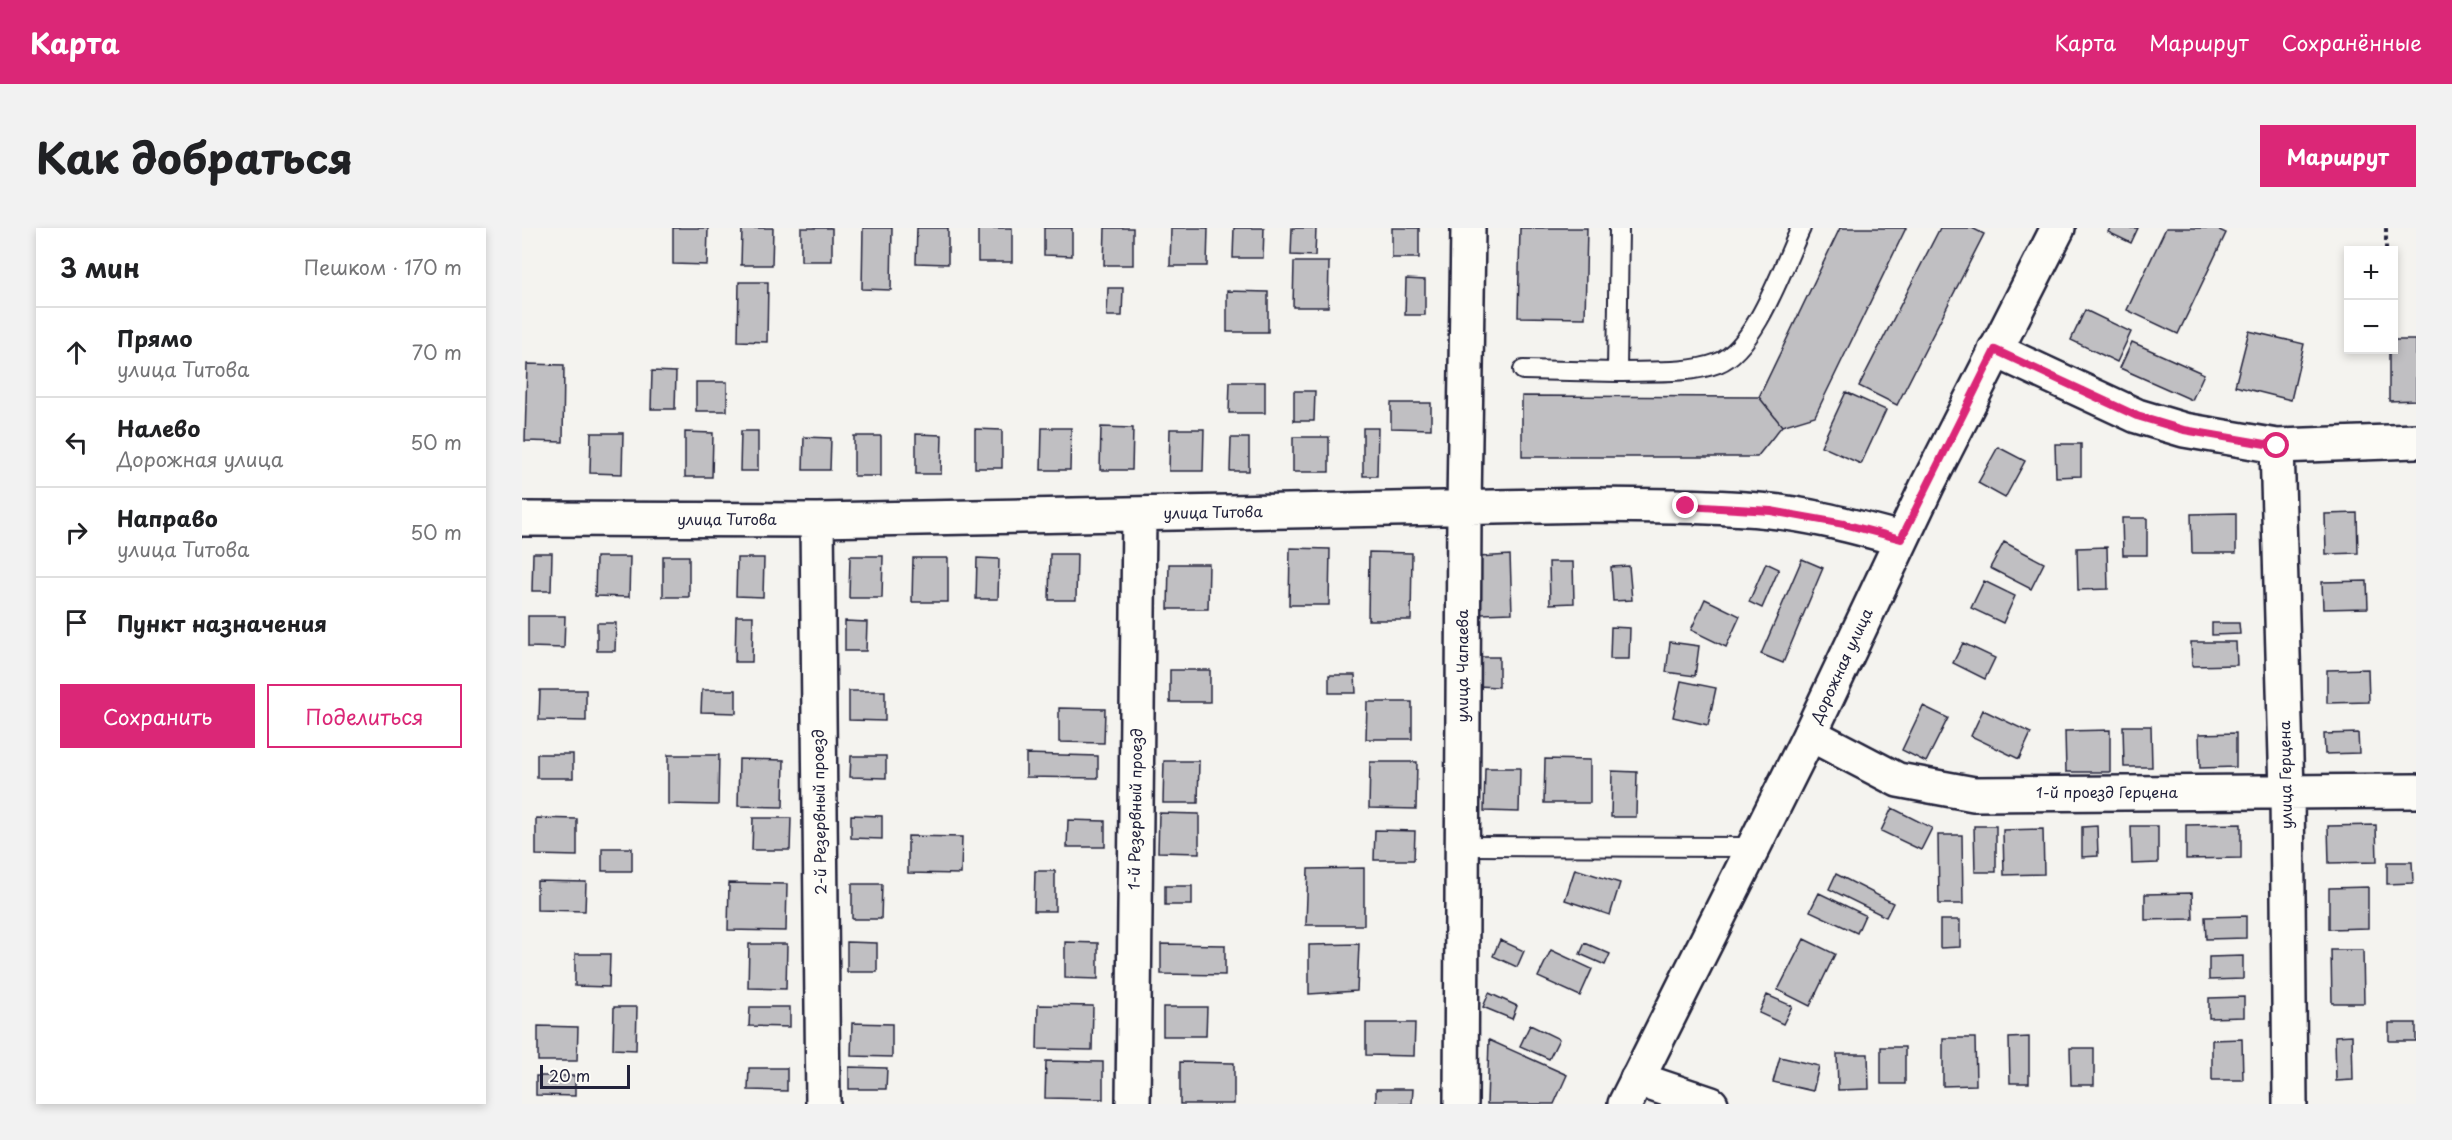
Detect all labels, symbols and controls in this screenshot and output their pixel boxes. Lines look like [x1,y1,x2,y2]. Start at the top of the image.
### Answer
text: Карта [30,21,120,64]
text: Карта [2055,26,2116,58]
text: Маршрут [2149,26,2249,58]
text: Сохранённые [2282,26,2422,58]
text: Как добраться [36,125,353,188]
button: Маршрут [2260,125,2416,187]
map controls [2344,246,2398,354]
button: + [2344,246,2398,300]
text: 3 мин [60,248,140,287]
text: Пешком · 170 m [304,252,462,282]
button: − [2344,300,2398,354]
text: Прямо [117,321,192,354]
icon: ahead [60,336,93,369]
text: 70 m [412,337,462,367]
text: улица Титова [117,354,249,384]
text: Налево [117,411,200,444]
icon: left [60,426,93,459]
text: 50 m [410,427,462,457]
route start [2263,432,2289,458]
text: Дорожная улица [117,444,283,474]
route end [1672,492,1698,518]
street label: улица Титова [1163,499,1264,524]
text: Направо [117,501,218,534]
street label: улица Титова [677,507,777,530]
icon: right [60,516,93,549]
text: 50 m [410,517,462,547]
text: улица Титова [117,534,249,564]
street label: Дорожная улица [1803,603,1878,728]
icon: arrive [60,606,93,639]
text: Пункт назначения [117,606,327,639]
street label: улица Чапаева [1450,609,1473,723]
button: Сохранить [60,684,255,748]
button: Поделиться [267,684,462,748]
street label: улица Герцена [2272,720,2297,829]
street label: 1-й Резервный проезд [1122,728,1147,890]
street label: 2-й Резервный проезд [806,729,831,895]
street label: 1-й проезд Герцена [2036,780,2179,803]
scale bar [540,1062,630,1090]
text: 20 m [549,1063,590,1087]

